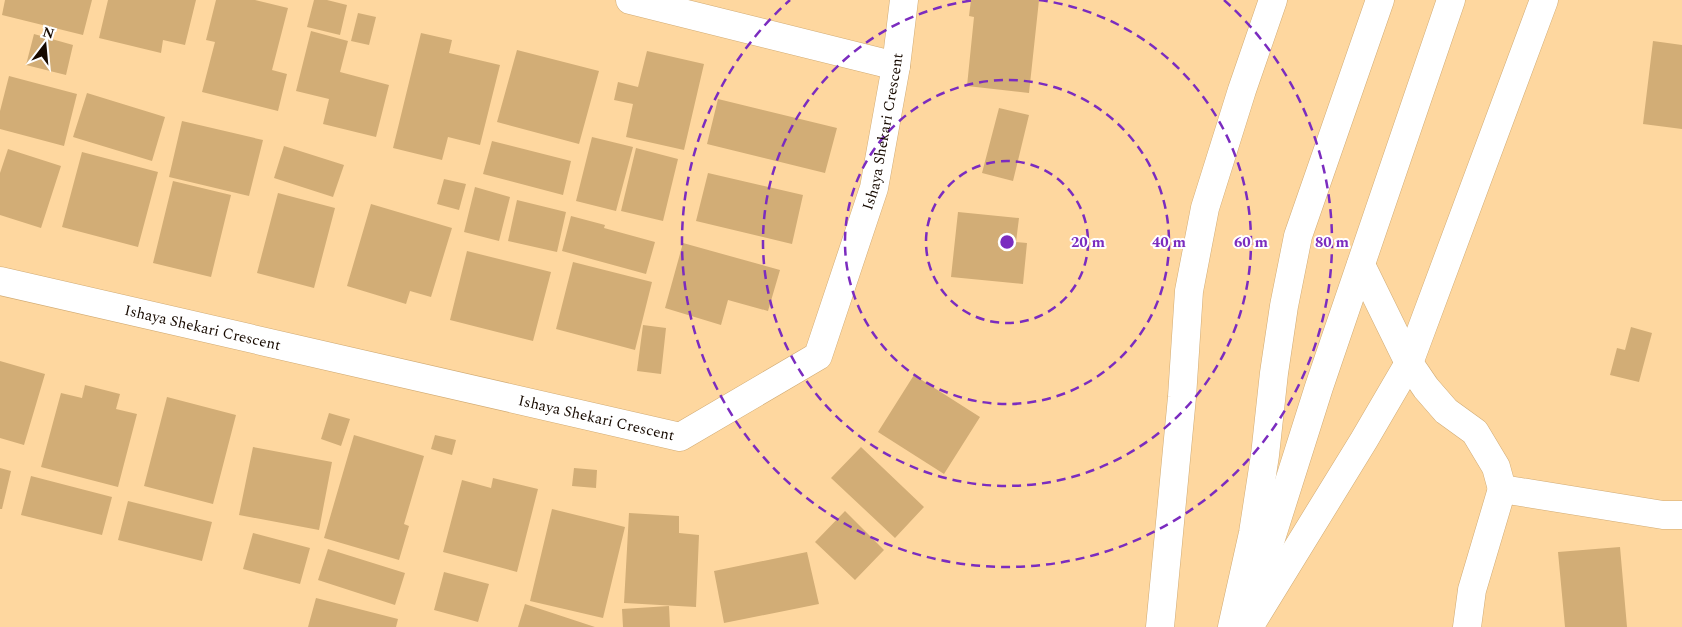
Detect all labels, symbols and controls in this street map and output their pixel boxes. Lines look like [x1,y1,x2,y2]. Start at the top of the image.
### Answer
north arrow [20,20,70,70]
text: N [40,21,57,45]
street label: Ishaya Shekari Crescent [856,52,909,213]
text: 20 m [1071,231,1106,254]
text: 40 m [1152,231,1187,254]
text: 60 m [1234,231,1269,254]
text: 80 m [1315,231,1350,254]
centre of rings [998,233,1016,251]
street label: Ishaya Shekari Crescent [122,298,283,357]
street label: Ishaya Shekari Crescent [516,389,677,447]

